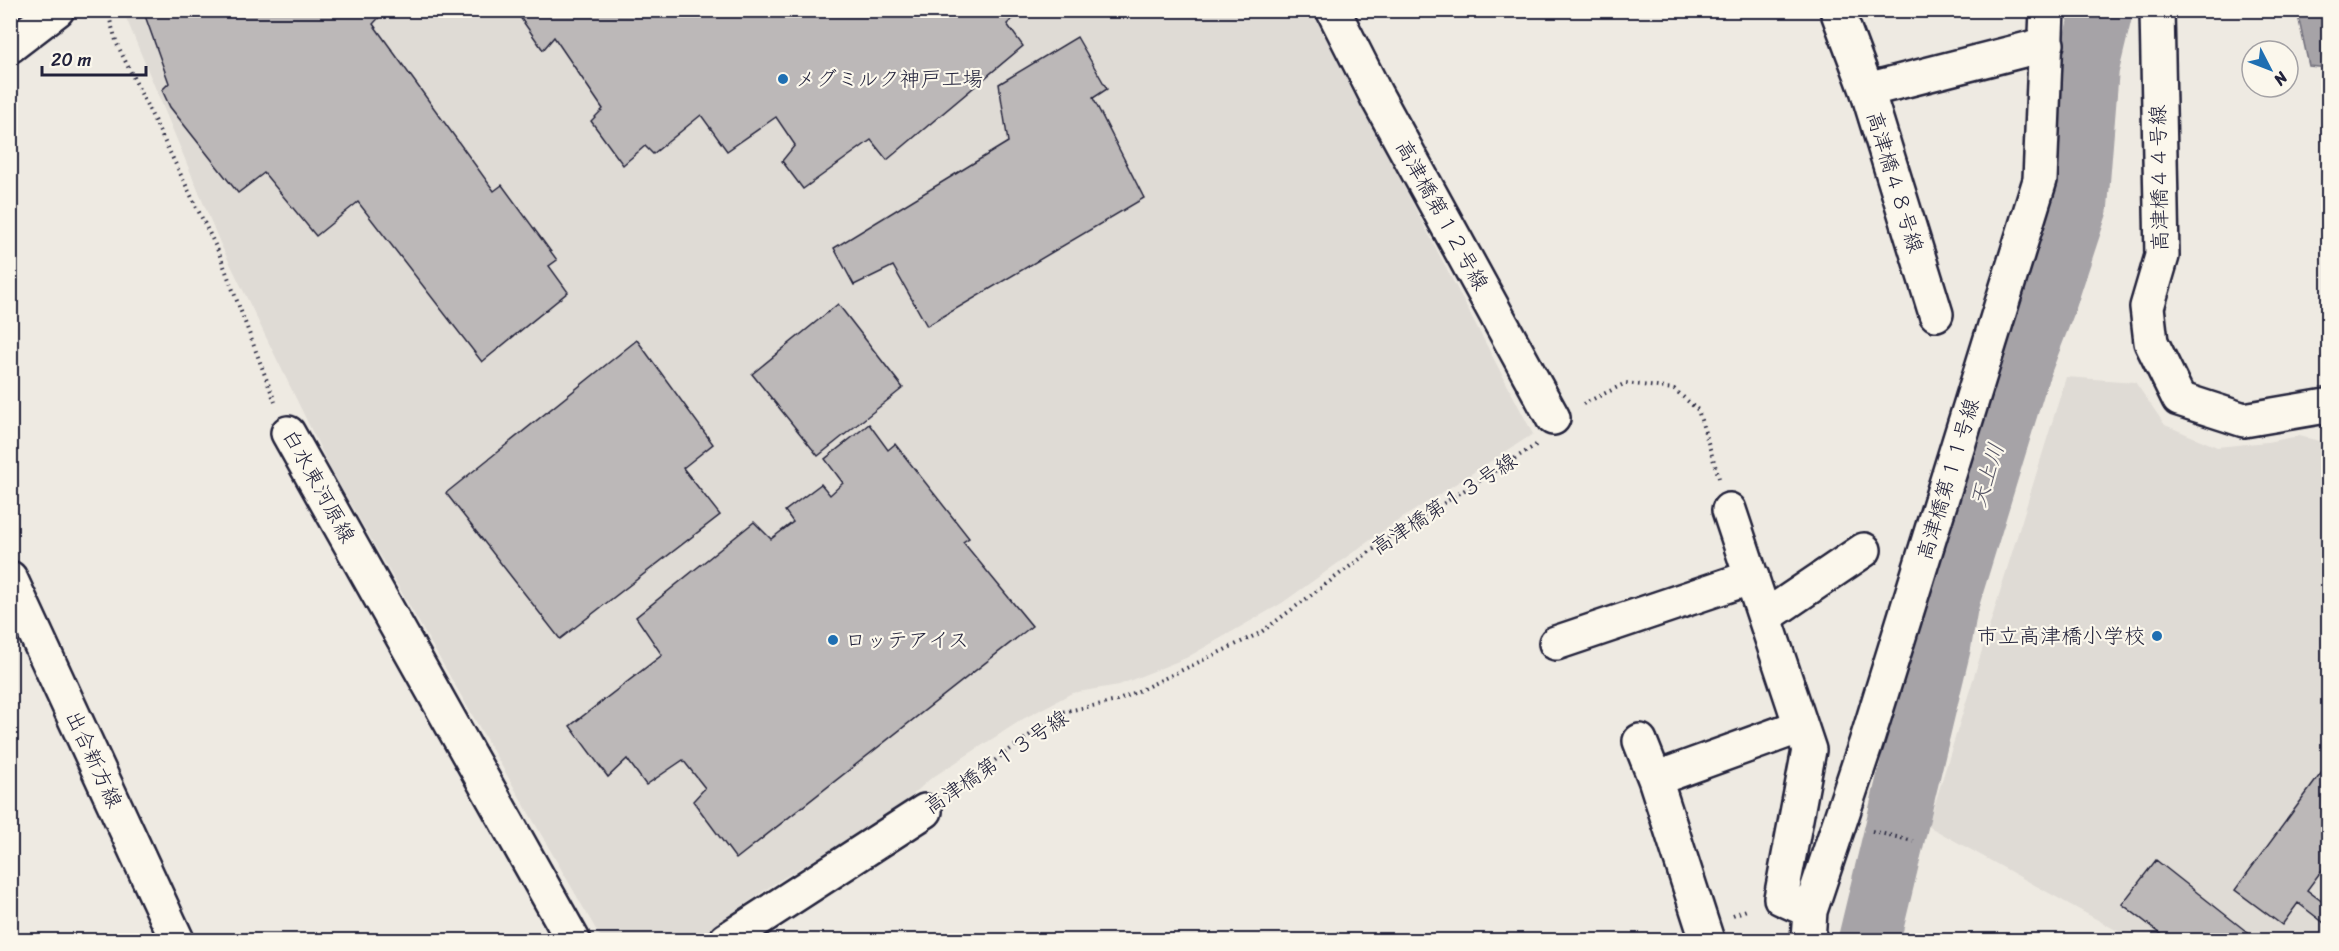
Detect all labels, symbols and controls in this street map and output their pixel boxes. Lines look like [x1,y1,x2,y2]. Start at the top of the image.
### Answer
scale bar [42,39,146,77]
north arrow [2240,39,2300,99]
text: 20 m [51,44,91,76]
place label: メグミルク神戸工場 [795,60,984,98]
text: N [2266,64,2296,93]
marker: メグミルク神戸工場 [776,72,790,86]
street label: 高津橋４４号線 [2139,104,2179,252]
street label: 高津橋４８号線 [1855,106,1935,258]
street label: 高津橋第１２号線 [1385,132,1499,298]
street label: 高津橋第１１号線 [1905,393,1991,565]
street label: 白水東河原線 [272,422,366,550]
water label: 天上川 [1959,438,2015,512]
street label: 高津橋第１３号線 [1363,442,1525,566]
place label: 市立高津橋小学校 [1977,617,2145,655]
place label: ロッテアイス [845,621,969,659]
marker: 市立高津橋小学校 [2150,629,2164,643]
marker: ロッテアイス [826,633,840,647]
street label: 高津橋第１３号線 [916,699,1076,825]
street label: 出合新方線 [55,703,133,815]

